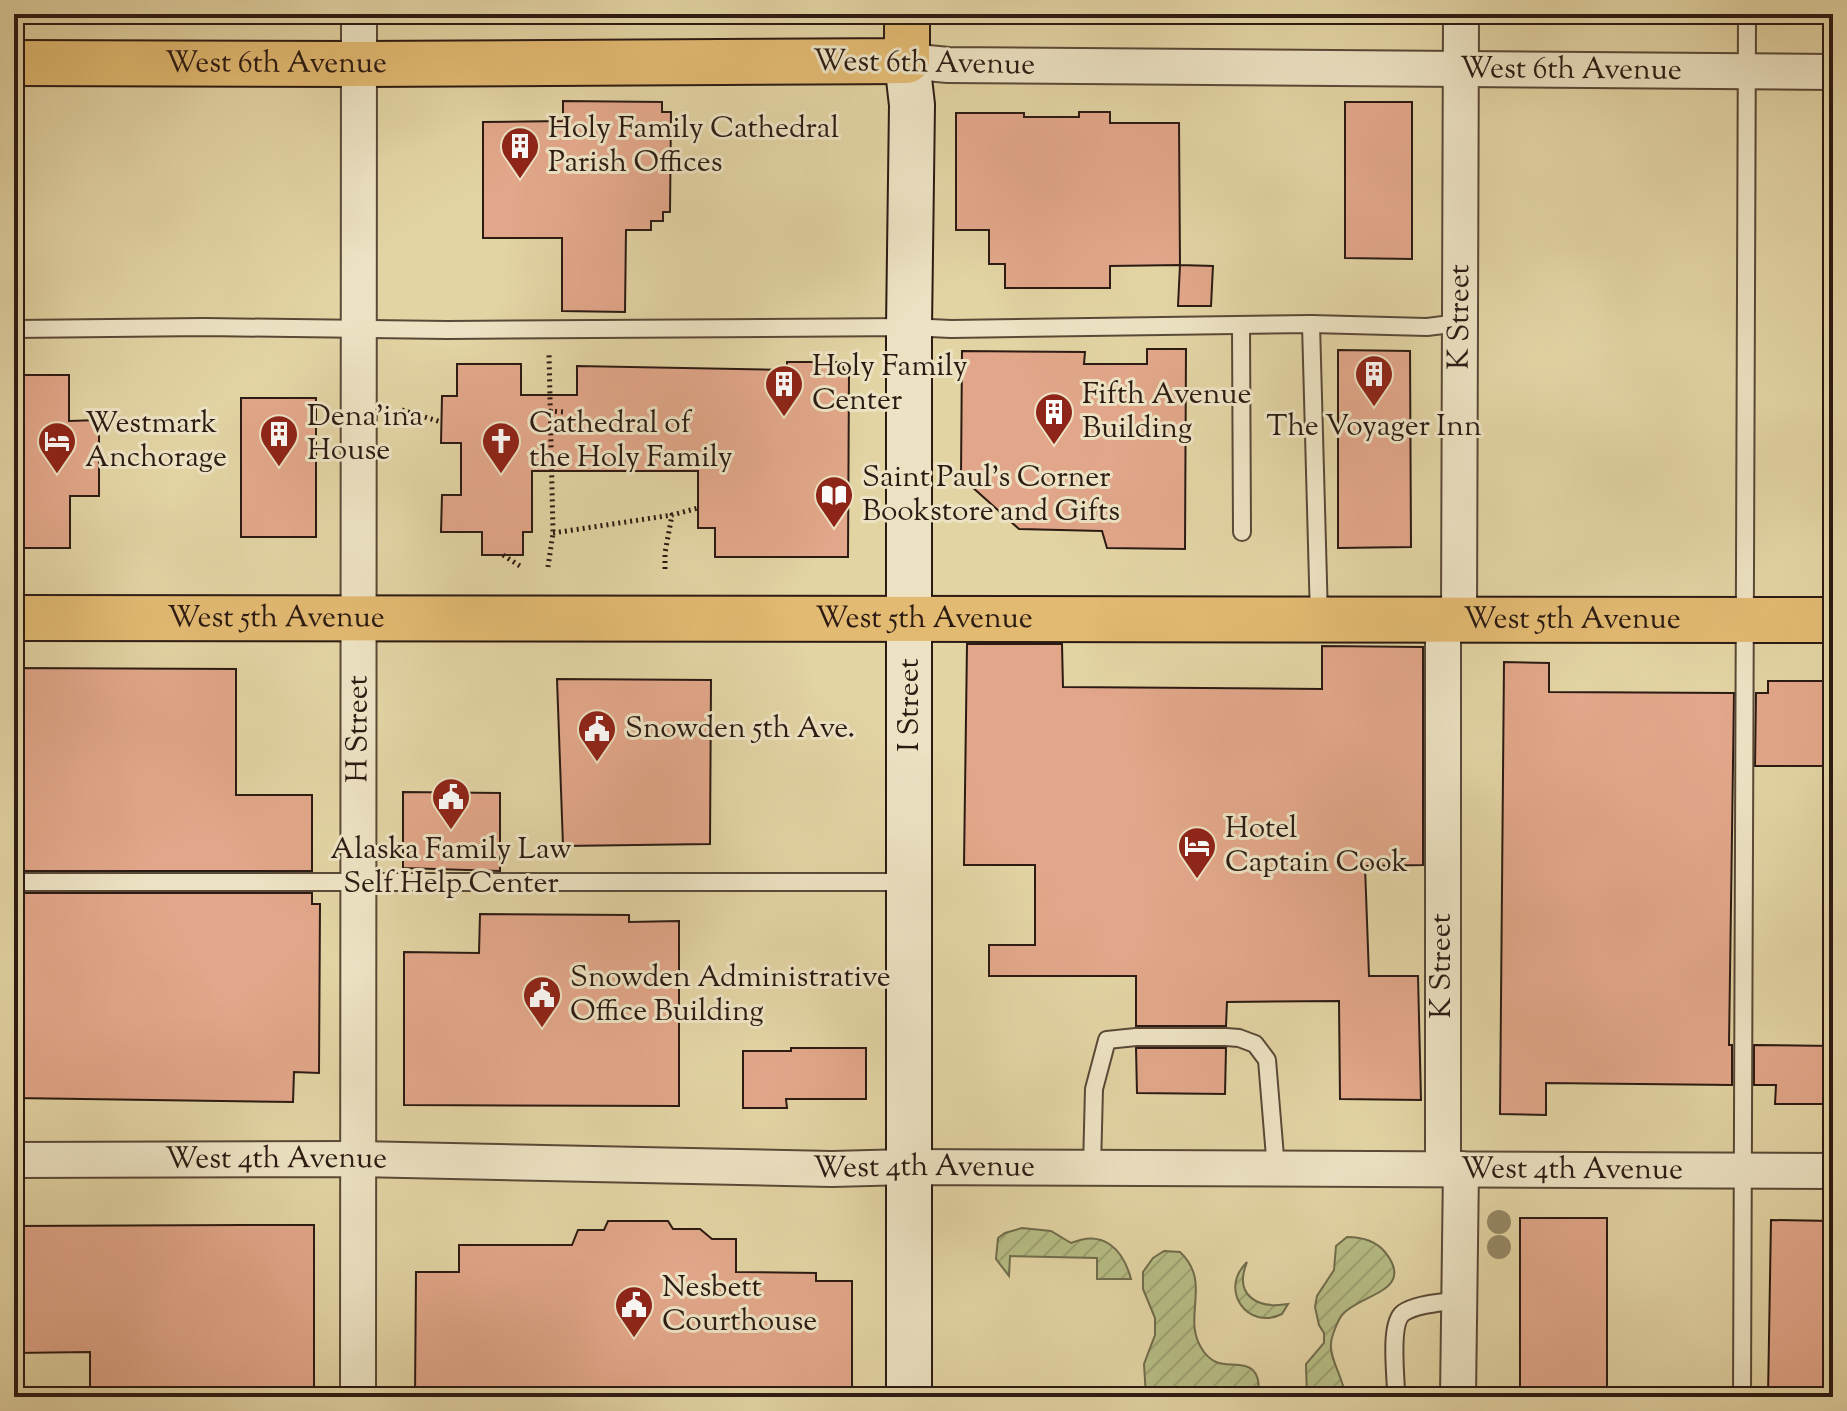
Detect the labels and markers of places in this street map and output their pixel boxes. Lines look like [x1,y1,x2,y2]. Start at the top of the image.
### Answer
place label: Holy Family Cathedral Parish Offices [548,108,839,185]
building icon: Holy Family Cathedral Parish Offices [499,125,541,180]
place label: Holy Family Center [812,346,968,423]
building icon: The Voyager Inn [1353,353,1395,408]
building icon: Holy Family Center [763,363,805,418]
place label: Fifth Avenue Building [1082,374,1252,451]
building icon: Fifth Avenue Building [1033,391,1075,446]
place label: Dena’ina House [307,396,423,473]
place label: Westmark Anchorage [85,403,227,480]
place label: Cathedral of the Holy Family [529,403,733,480]
place label: The Voyager Inn [1266,406,1482,449]
building icon: Dena’ina House [258,413,300,468]
hotel icon: Westmark Anchorage [36,420,78,475]
church icon: Cathedral of the Holy Family [480,420,522,475]
place label: Saint Paul's Corner Bookstore and Gifts [862,457,1120,534]
library icon: Saint Paul's Corner Bookstore and Gifts [813,474,855,529]
public building icon: Snowden 5th Ave. [576,708,618,763]
place label: Snowden 5th Ave. [625,708,855,751]
public building icon: Alaska Family Law Self Help Center [430,776,472,831]
place label: Hotel Captain Cook [1225,808,1408,885]
hotel icon: Hotel Captain Cook [1176,825,1218,880]
place label: Alaska Family Law Self Help Center [330,829,572,906]
place label: Snowden Administrative Office Building [570,957,891,1034]
public building icon: Snowden Administrative Office Building [521,974,563,1029]
place label: Nesbett Courthouse [662,1267,817,1344]
public building icon: Nesbett Courthouse [613,1284,655,1339]

